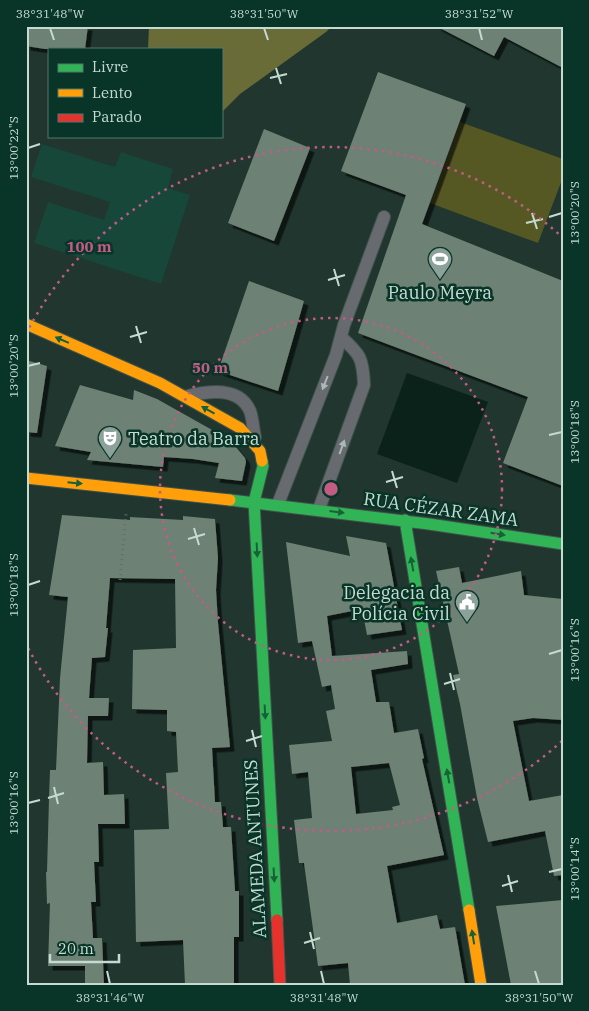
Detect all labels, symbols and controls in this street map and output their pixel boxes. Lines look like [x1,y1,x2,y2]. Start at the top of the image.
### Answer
text: 38°31'48"W [16,6,85,21]
text: 38°31'50"W [230,6,299,21]
text: 38°31'52"W [445,6,514,21]
legend [48,48,222,138]
text: Livre [92,57,128,76]
text: Lento [92,83,132,102]
text: Parado [92,107,142,126]
text: 13°00'22"S [6,116,21,180]
text: 13°00'20"S [567,181,582,245]
text: 100 m [66,237,112,256]
sports icon: Paulo Meyra [427,246,453,280]
place label: Paulo Meyra [388,281,492,304]
text: 13°00'20"S [6,334,21,398]
one-way arrow [55,335,69,343]
text: 50 m [192,358,228,377]
one-way arrow [321,376,329,391]
text: 13°00'18"S [567,400,582,464]
one-way arrow [201,406,215,415]
theatre icon: Teatro da Barra [97,425,123,459]
place label: Teatro da Barra [128,427,260,450]
one-way arrow [338,439,346,454]
one-way arrow [67,479,83,487]
centre of rings [322,480,340,498]
street label: RUA CÉZAR ZAMA [362,487,521,531]
one-way arrow [329,508,345,516]
one-way arrow [490,531,506,539]
one-way arrow [253,542,261,558]
text: 13°00'18"S [6,553,21,617]
one-way arrow [408,556,416,572]
place label: Delegacia da Polícia Civil [343,581,450,625]
public building icon: Delegacia da Polícia Civil [454,589,480,623]
text: 13°00'16"S [567,618,582,682]
one-way arrow [262,705,270,721]
street label: ALAMEDA ANTUNES [239,759,271,939]
one-way arrow [443,768,451,784]
text: 13°00'16"S [6,771,21,835]
text: 13°00'14"S [567,837,582,901]
one-way arrow [270,867,278,883]
one-way arrow [469,928,477,944]
scale bar [50,931,119,963]
text: 20 m [58,939,94,958]
text: 38°31'46"W [76,990,145,1005]
text: 38°31'48"W [290,990,359,1005]
text: 38°31'50"W [505,990,574,1005]

